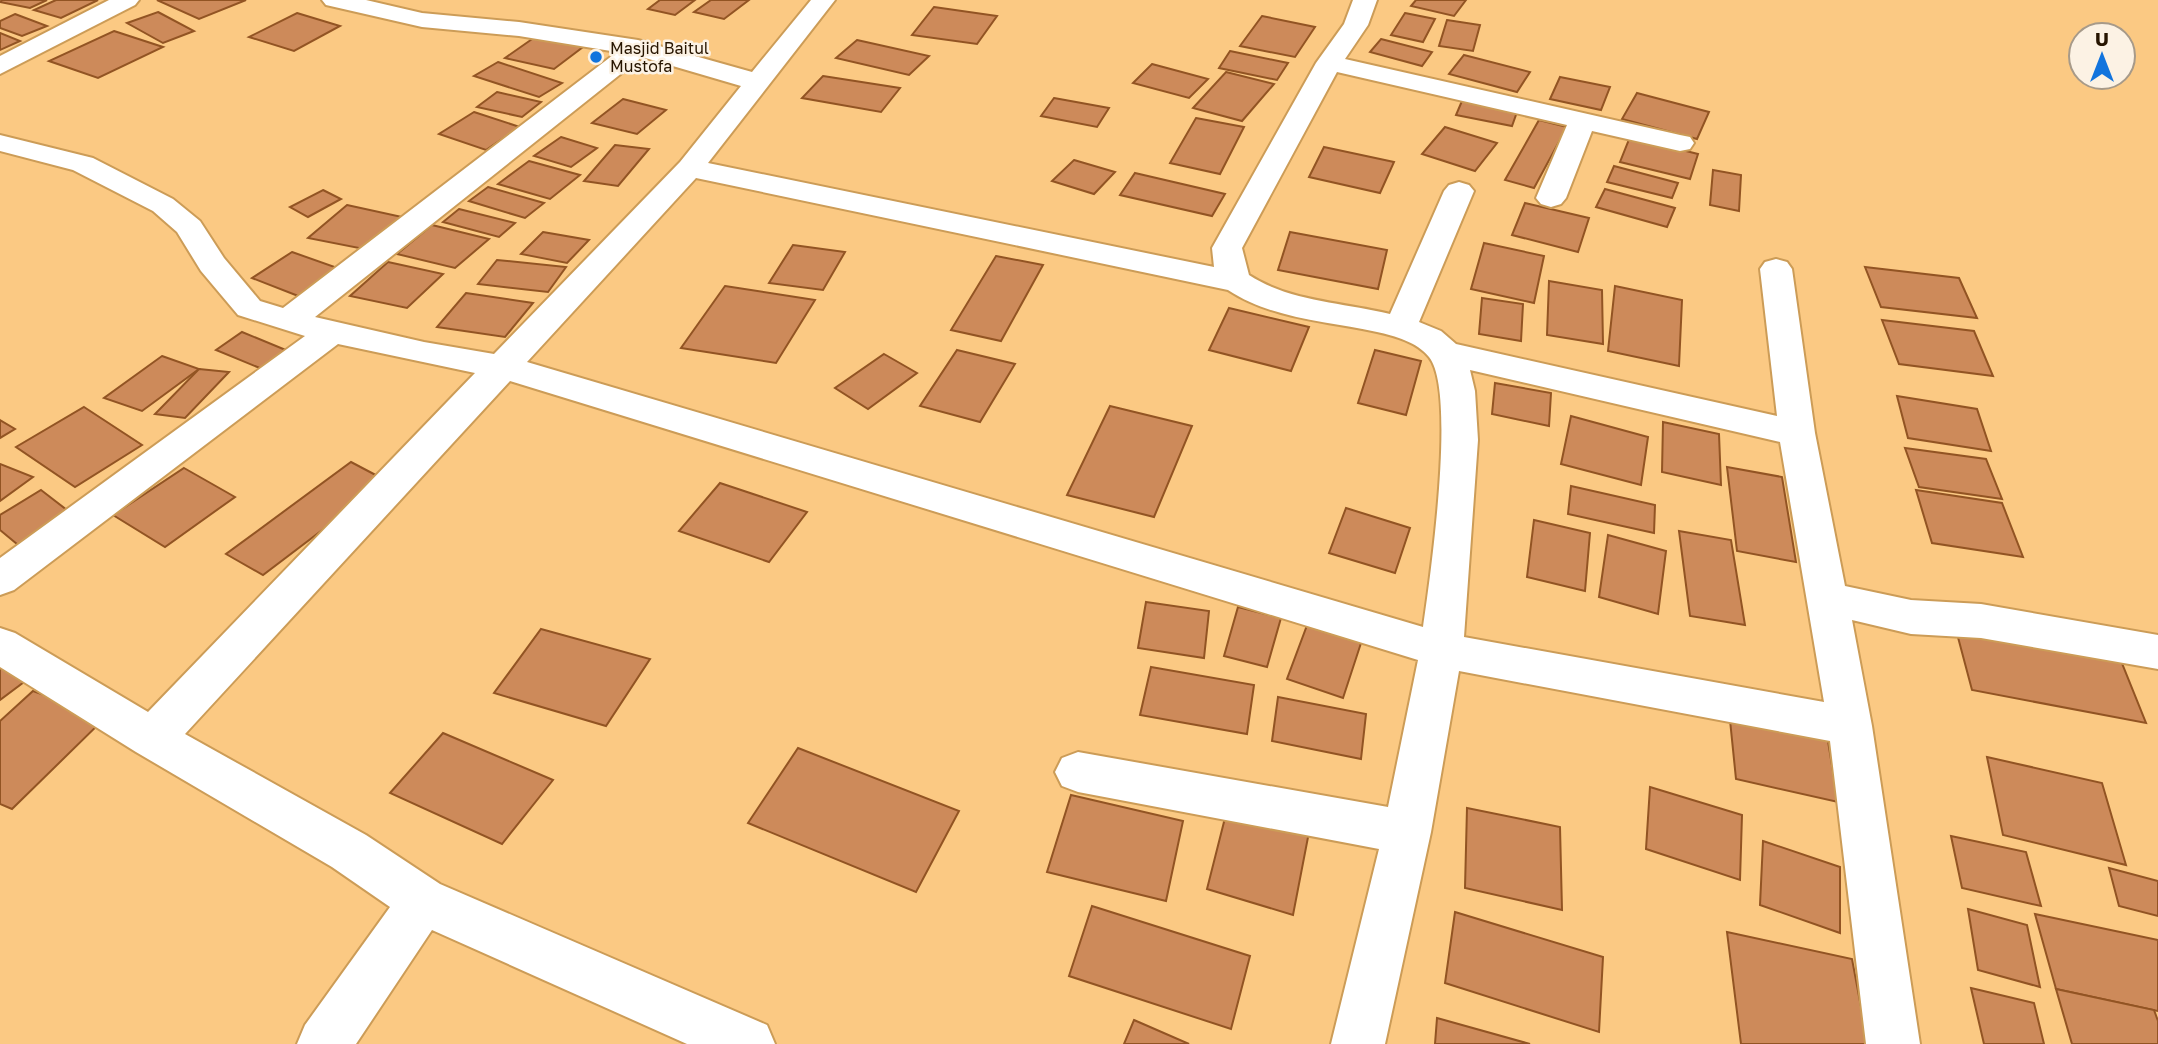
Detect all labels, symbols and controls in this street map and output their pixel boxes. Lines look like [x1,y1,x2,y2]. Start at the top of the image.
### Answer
north arrow [2067,21,2137,91]
text: U [2095,27,2109,50]
place label: Masjid Baitul Mustofa [610,38,709,76]
marker: Masjid Baitul Mustofa [588,49,604,65]

